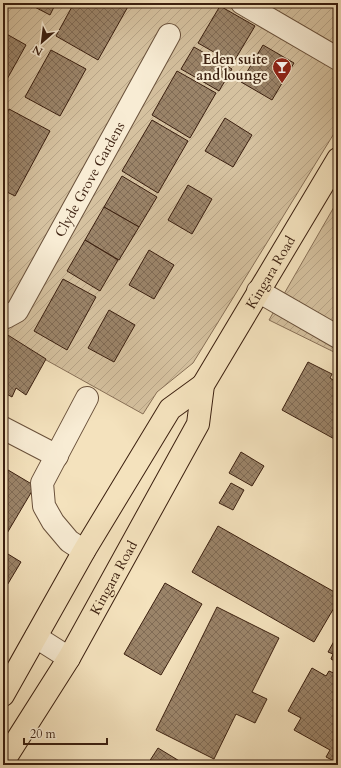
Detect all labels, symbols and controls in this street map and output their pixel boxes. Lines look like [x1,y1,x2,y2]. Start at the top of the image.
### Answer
north arrow [22,22,62,62]
text: N [29,41,45,59]
place label: Eden suite and lounge [196,50,268,85]
bar icon: Eden suite and lounge [271,56,293,84]
street label: Clyde Grove Gardens [51,118,130,241]
street label: Kingara Road [242,232,300,313]
street label: Kingara Road [86,537,142,618]
scale bar [24,720,107,746]
text: 20 m [30,726,57,742]

